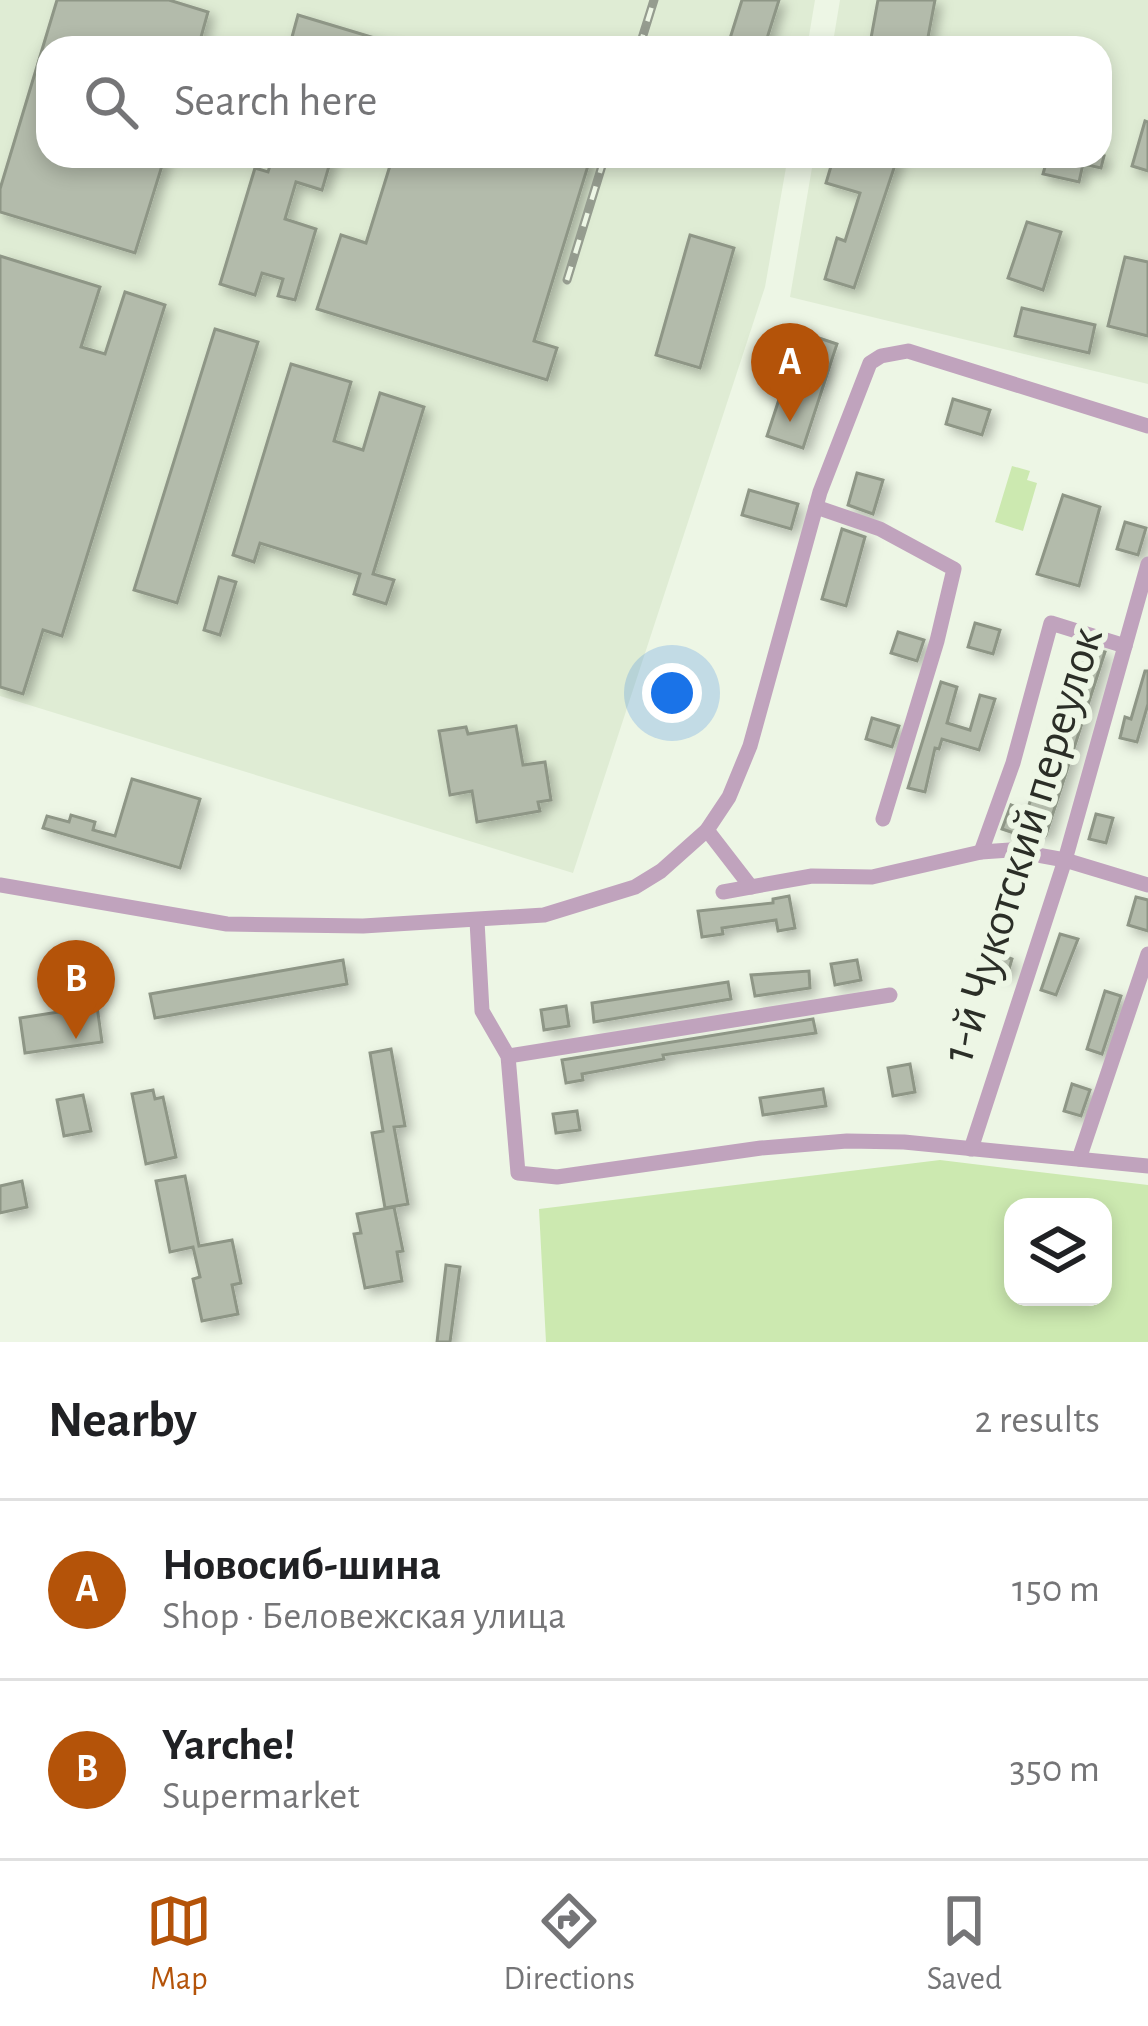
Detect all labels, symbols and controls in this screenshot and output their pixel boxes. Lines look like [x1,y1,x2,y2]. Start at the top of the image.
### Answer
search box [36,36,1112,168]
icon: search [78,69,144,135]
text: Search here [174,79,377,124]
pin: A [751,323,829,422]
street label: 1-й Чукотский переулок [934,622,1112,1068]
your location [642,663,702,723]
pin: B [37,940,115,1039]
map controls [1004,1198,1112,1306]
button: layers [1004,1198,1112,1306]
text: Nearby [48,1395,197,1446]
text: 2 results [974,1401,1100,1440]
text: Новосиб-шина [162,1543,441,1588]
text: A [75,1570,99,1609]
text: 150 m [1012,1570,1100,1609]
text: Shop · Беловежская улица [162,1597,566,1636]
text: Yarche! [162,1723,295,1768]
text: B [76,1750,98,1789]
text: 350 m [1009,1750,1100,1789]
text: Supermarket [162,1777,360,1816]
tab: Map [146,1888,212,2000]
tab: Directions [503,1888,635,2000]
tab: Saved [927,1888,1002,2000]

